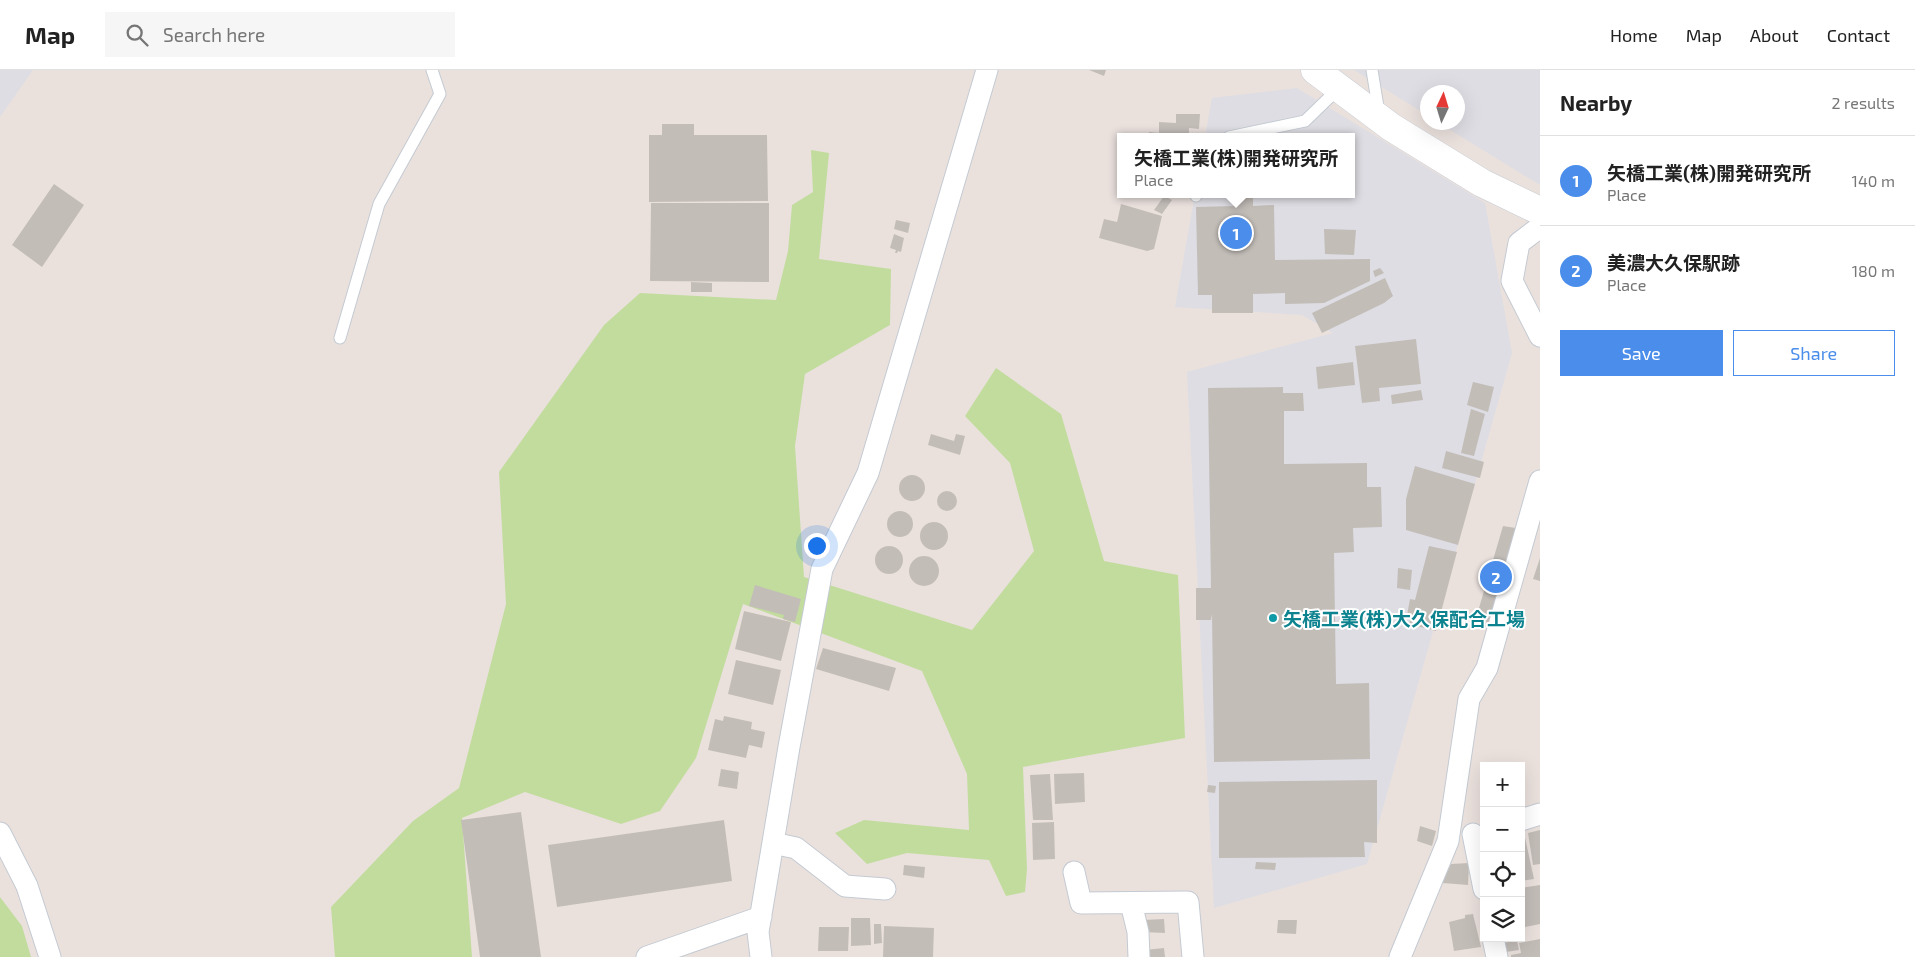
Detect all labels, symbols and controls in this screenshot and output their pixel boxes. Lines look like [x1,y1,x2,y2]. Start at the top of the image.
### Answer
search box [105,12,455,57]
text: Map [25,20,75,49]
icon: search [123,21,151,49]
text: Search here [163,23,265,46]
text: Home [1610,24,1658,46]
text: Map [1686,24,1722,46]
text: About [1750,24,1799,46]
text: Contact [1827,24,1890,46]
north arrow [1420,85,1465,130]
text: Nearby [1560,90,1632,115]
text: 2 results [1832,93,1895,112]
popup [1117,133,1355,198]
text: 矢橋工業(株)開発研究所 [1134,146,1338,169]
text: 矢橋工業(株)開発研究所 [1607,161,1811,184]
text: Place [1134,170,1173,189]
text: 1 [1573,171,1579,190]
text: 140 m [1852,171,1895,190]
text: Place [1607,185,1646,204]
pin: 1 [1220,214,1252,252]
text: 美濃大久保駅跡 [1607,251,1740,274]
text: 2 [1571,261,1581,280]
text: 180 m [1852,261,1895,280]
text: Place [1607,275,1646,294]
button: Save [1560,330,1723,376]
button: Share [1733,330,1895,376]
your location [804,533,830,559]
pin: 2 [1480,558,1512,596]
place label: 矢橋工業(株)大久保配合工場 [1283,607,1525,630]
marker: 矢橋工業(株)大久保配合工場 [1267,612,1279,624]
map controls [1480,762,1525,942]
button: + [1480,762,1525,807]
button: − [1480,807,1525,852]
button: locate [1480,852,1525,897]
button: layers [1480,897,1525,942]

